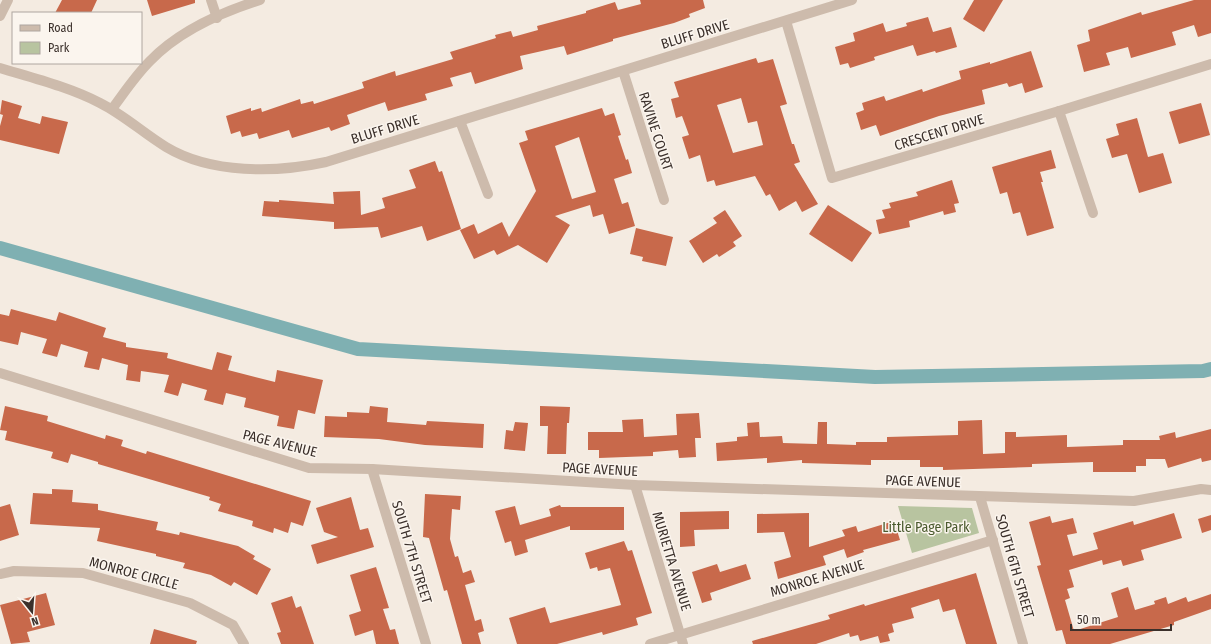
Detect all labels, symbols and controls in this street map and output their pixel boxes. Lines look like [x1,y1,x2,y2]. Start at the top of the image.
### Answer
legend [12,12,142,64]
street label: BLUFF DRIVE [659,16,732,53]
text: Road [48,21,73,35]
text: Park [48,41,70,55]
street label: RAVINE COURT [635,90,676,173]
street label: BLUFF DRIVE [349,111,422,148]
street label: CRESCENT DRIVE [892,111,987,154]
street label: PAGE AVENUE [241,426,319,461]
street label: PAGE AVENUE [562,459,639,480]
street label: PAGE AVENUE [885,472,962,491]
street label: SOUTH 7TH STREET [388,499,435,606]
street label: MURIETTA AVENUE [648,509,695,613]
street label: SOUTH 6TH STREET [992,512,1038,620]
park label: Little Page Park [882,519,970,536]
street label: MONROE CIRCLE [88,553,181,594]
street label: MONROE AVENUE [768,556,867,601]
north arrow [12,592,52,632]
scale bar [1071,606,1171,632]
text: 50 m [1077,613,1101,627]
text: N [30,614,40,628]

